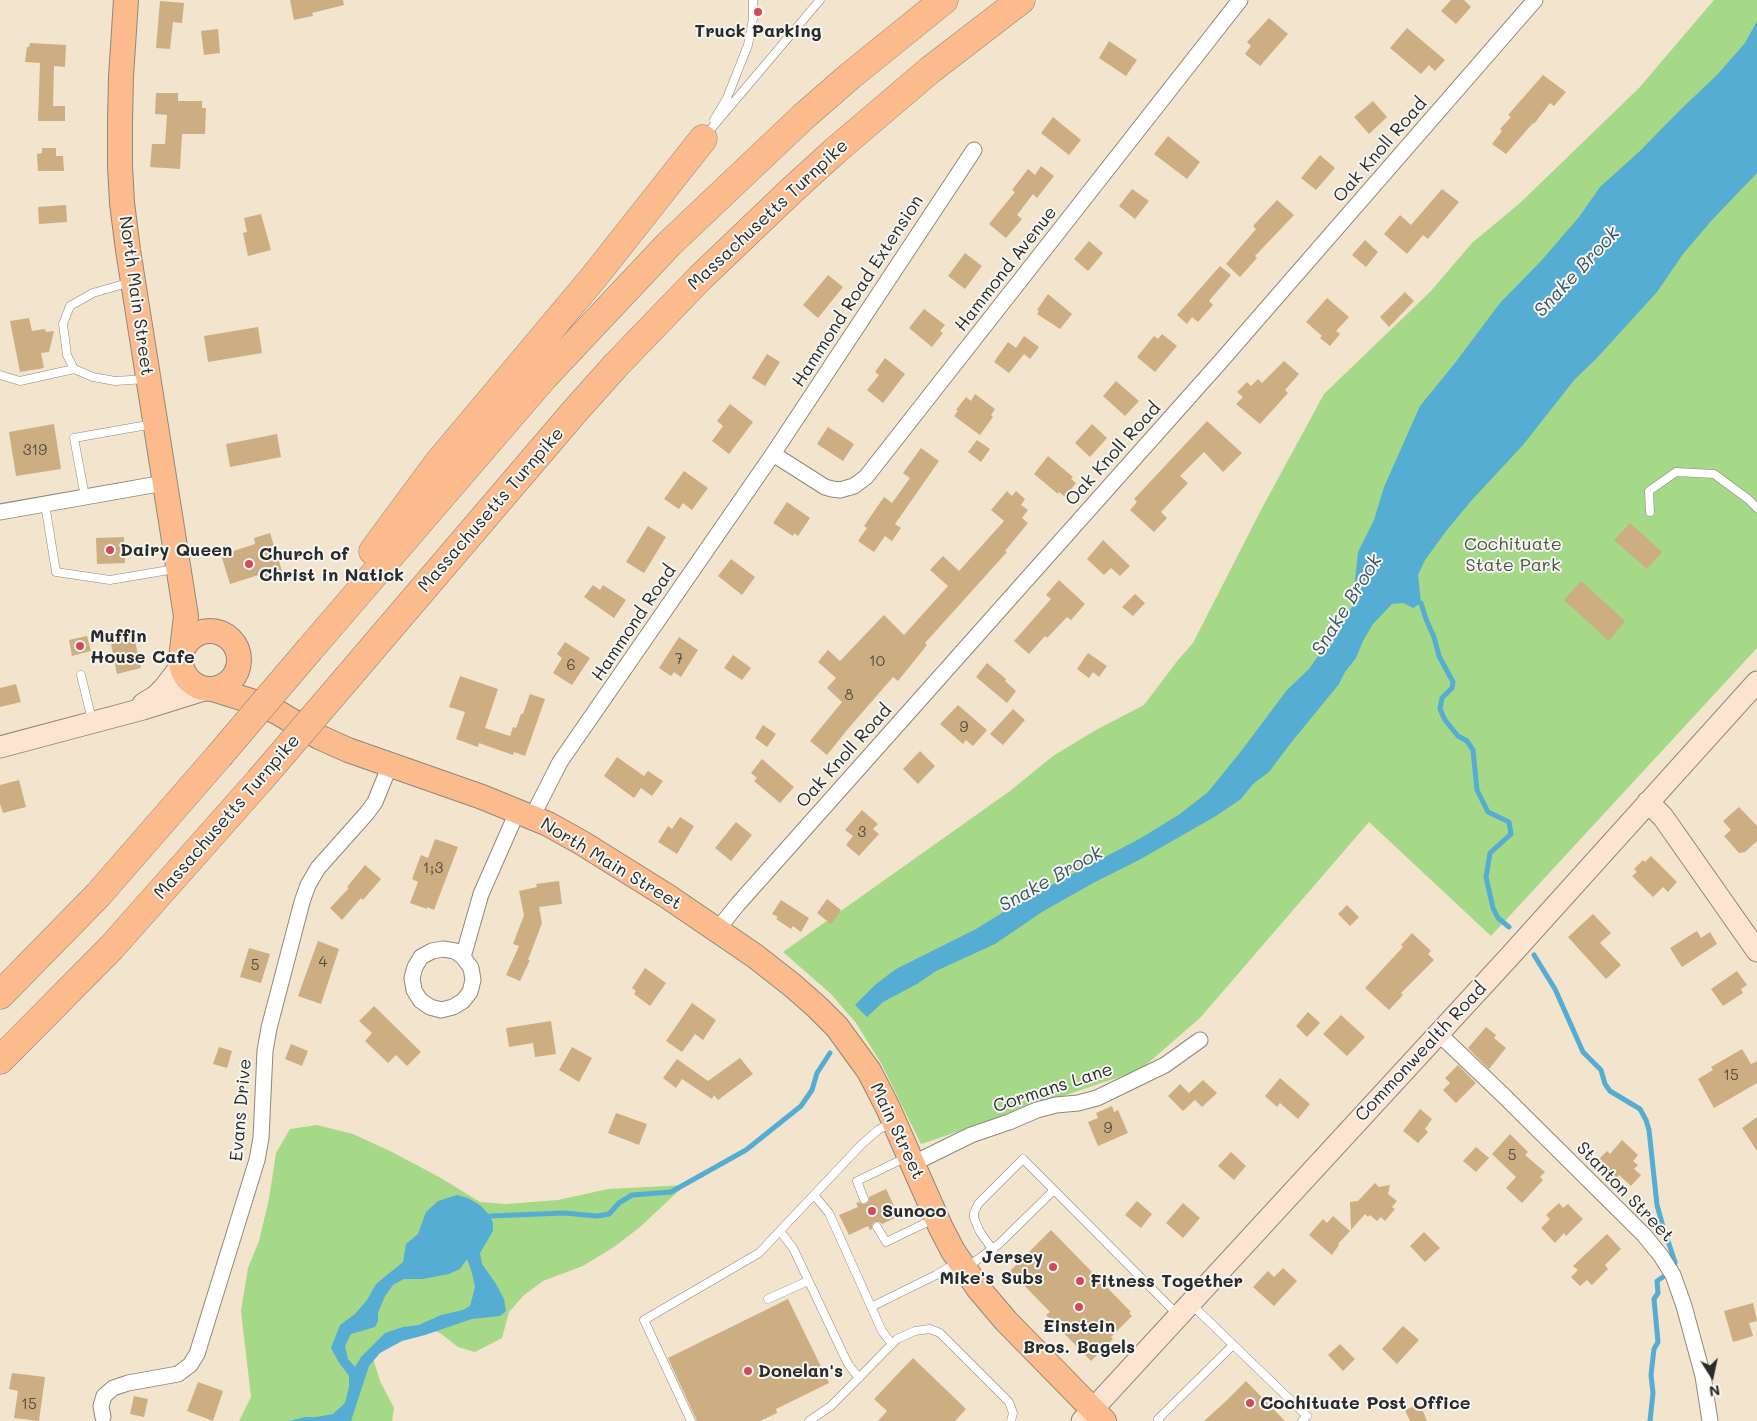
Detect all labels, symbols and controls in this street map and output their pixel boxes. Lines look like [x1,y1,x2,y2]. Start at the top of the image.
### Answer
marker: Truck Parking [752,6,764,18]
place label: Truck Parking [695,20,821,42]
street label: Oak Knoll Road [1329,93,1431,207]
street label: Massachusetts Turnpike [683,135,853,295]
street label: Hammond Road Extension [788,191,928,391]
street label: Hammond Avenue [950,202,1062,336]
street label: North Main Street [114,215,158,377]
water label: Snake Brook [1529,222,1625,322]
street label: Oak Knoll Road [1061,398,1165,510]
street label: Massachusetts Turnpike [414,423,568,597]
house number: 319 [23,441,47,459]
park label: Cochituate State Park [1464,533,1562,576]
place label: Dairy Queen [120,539,232,561]
place label: Church of Christ in Natick [259,543,404,586]
marker: Dairy Queen [104,544,116,556]
water label: Snake Brook [1307,550,1387,660]
marker: Church of Christ in Natick [243,558,255,570]
street label: Hammond Road [587,561,681,685]
place label: Muffin House Cafe [90,625,195,668]
marker: Muffin House Cafe [74,640,86,652]
house number: 7 [675,650,683,668]
house number: 10 [869,652,885,670]
house number: 6 [566,656,576,674]
house number: 8 [844,686,854,704]
street label: Oak Knoll Road [792,700,896,812]
house number: 9 [960,718,968,736]
street label: Massachusetts Turnpike [150,730,304,904]
street label: North Main Street [536,813,686,915]
house number: 3 [858,823,866,841]
water label: Snake Brook [995,841,1107,917]
house number: 1;3 [423,859,443,877]
house number: 4 [319,953,327,971]
house number: 5 [251,956,259,974]
street label: Commonwealth Road [1351,978,1491,1126]
street label: Evans Drive [226,1058,256,1162]
street label: Cormans Lane [991,1059,1115,1117]
house number: 15 [1723,1066,1739,1084]
street label: Main Street [865,1079,929,1183]
house number: 9 [1104,1119,1112,1137]
street label: Stanton Street [1572,1137,1678,1247]
house number: 5 [1508,1146,1516,1164]
place label: Sunoco [882,1200,947,1222]
marker: Sunoco [866,1205,878,1217]
place label: Jersey Mike's Subs [939,1246,1043,1288]
marker: Jersey Mike's Subs [1047,1261,1059,1273]
place label: Fitness Together [1090,1270,1243,1292]
marker: Fitness Together [1074,1275,1086,1287]
marker: Einstein Bros. Bagels [1073,1301,1085,1313]
place label: Einstein Bros. Bagels [1023,1315,1135,1358]
north arrow [1687,1351,1737,1401]
place label: Donelan's [758,1360,843,1382]
marker: Donelan's [742,1365,754,1377]
text: N [1708,1381,1722,1402]
place label: Cochituate Post Office [1260,1392,1471,1414]
house number: 15 [21,1395,37,1413]
marker: Cochituate Post Office [1244,1397,1256,1409]

